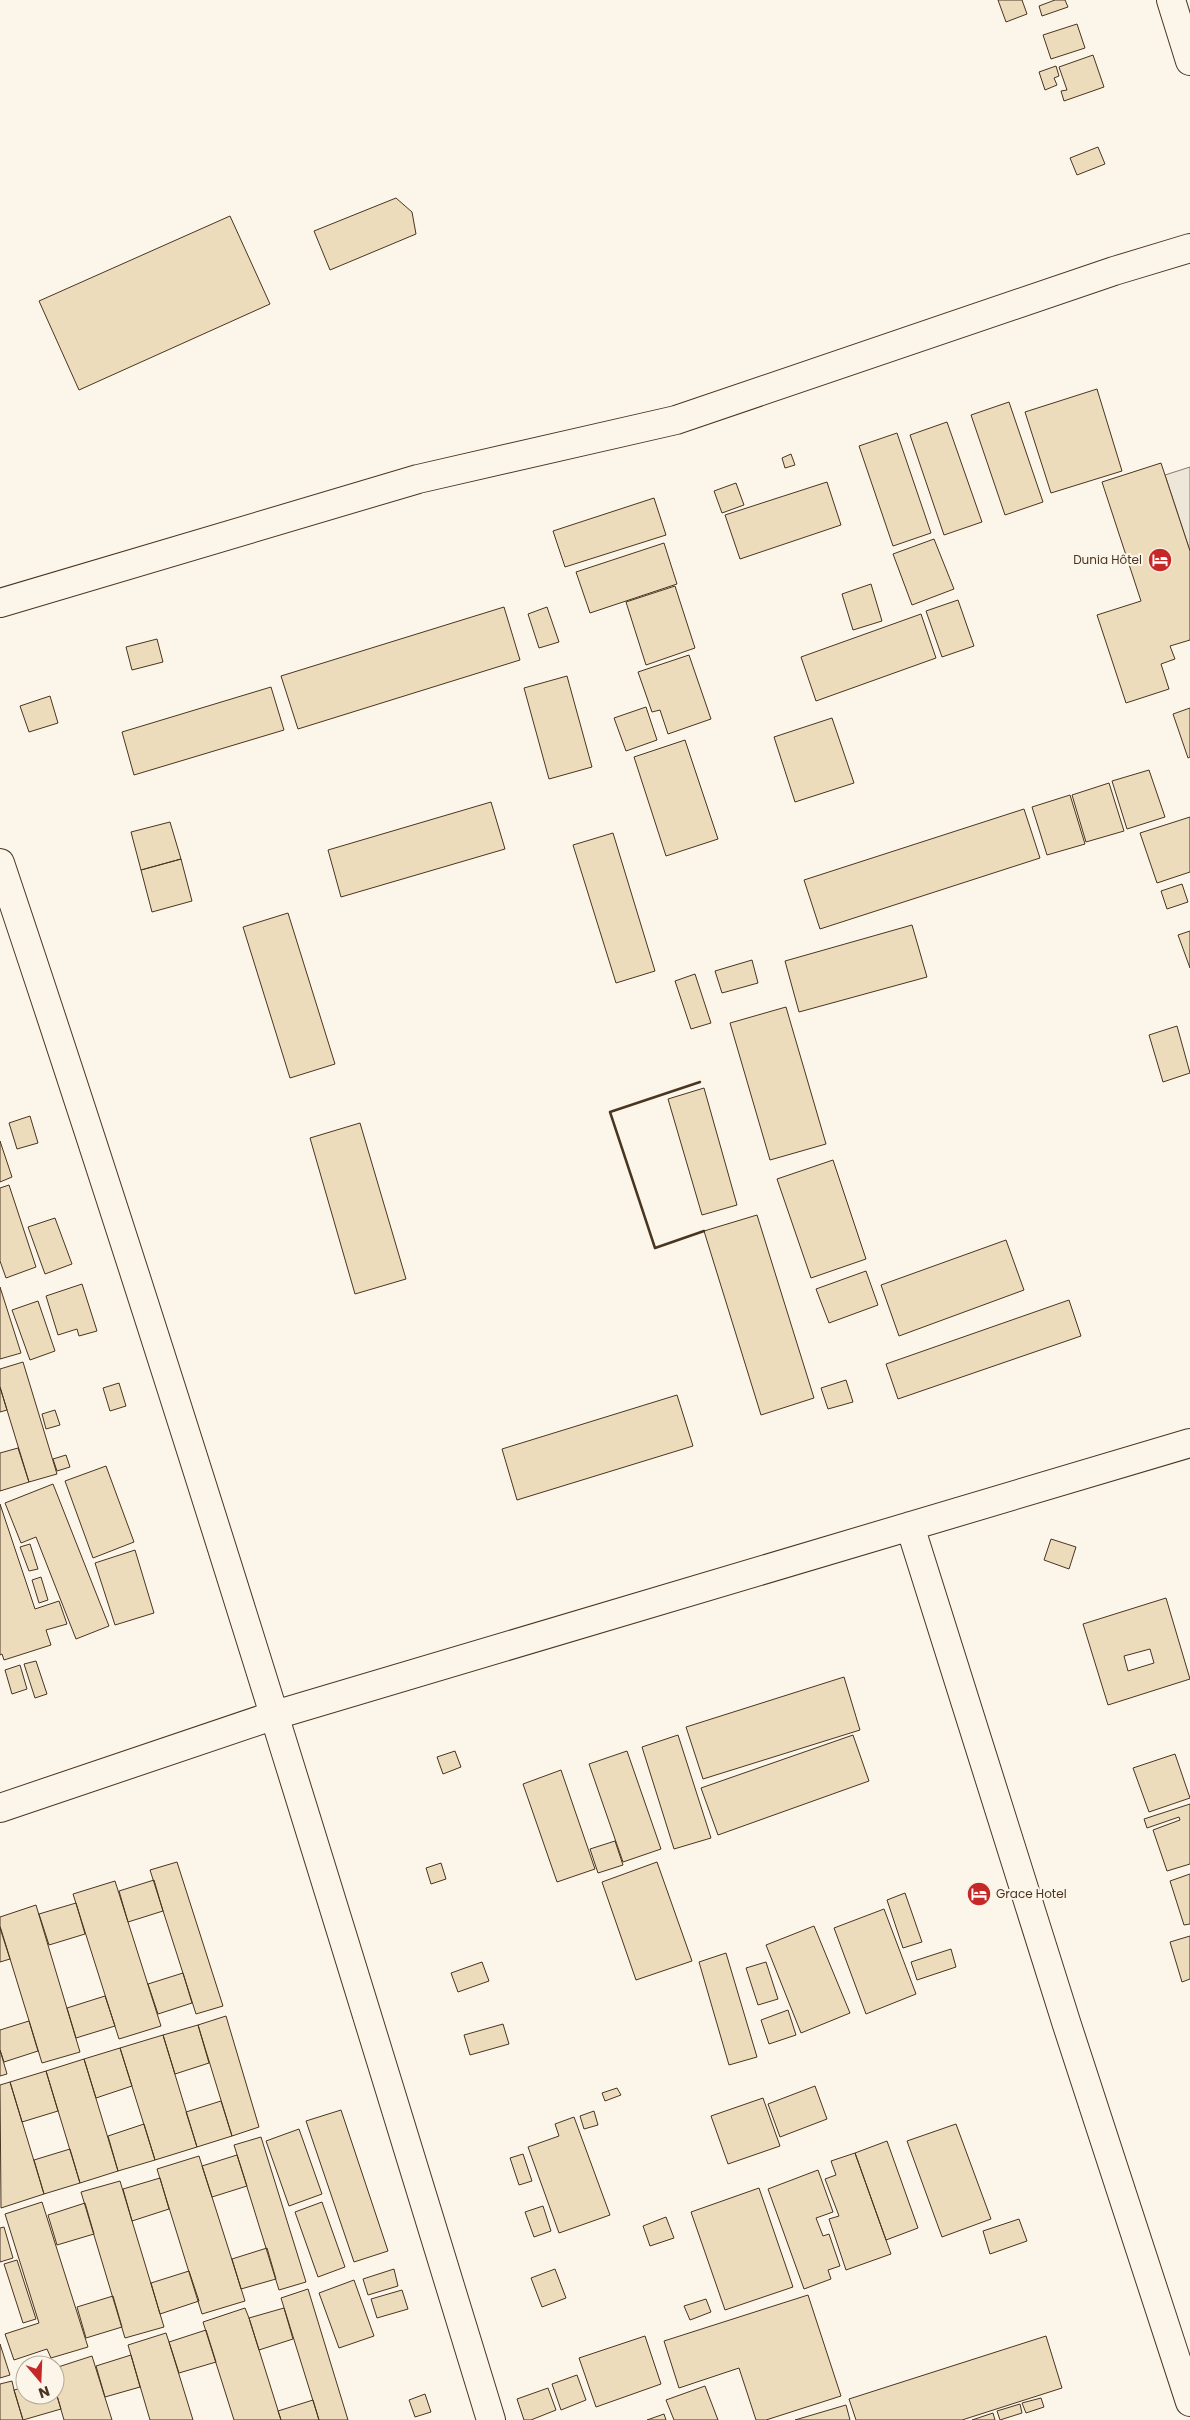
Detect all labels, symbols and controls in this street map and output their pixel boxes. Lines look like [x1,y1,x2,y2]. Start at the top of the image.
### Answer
hotel icon: Dunia Hôtel [1147,547,1173,573]
place label: Dunia Hôtel [1073,551,1142,568]
hotel icon: Grace Hotel [966,1881,992,1907]
place label: Grace Hotel [996,1885,1067,1902]
north arrow [15,2355,65,2405]
text: N [36,2381,52,2403]

